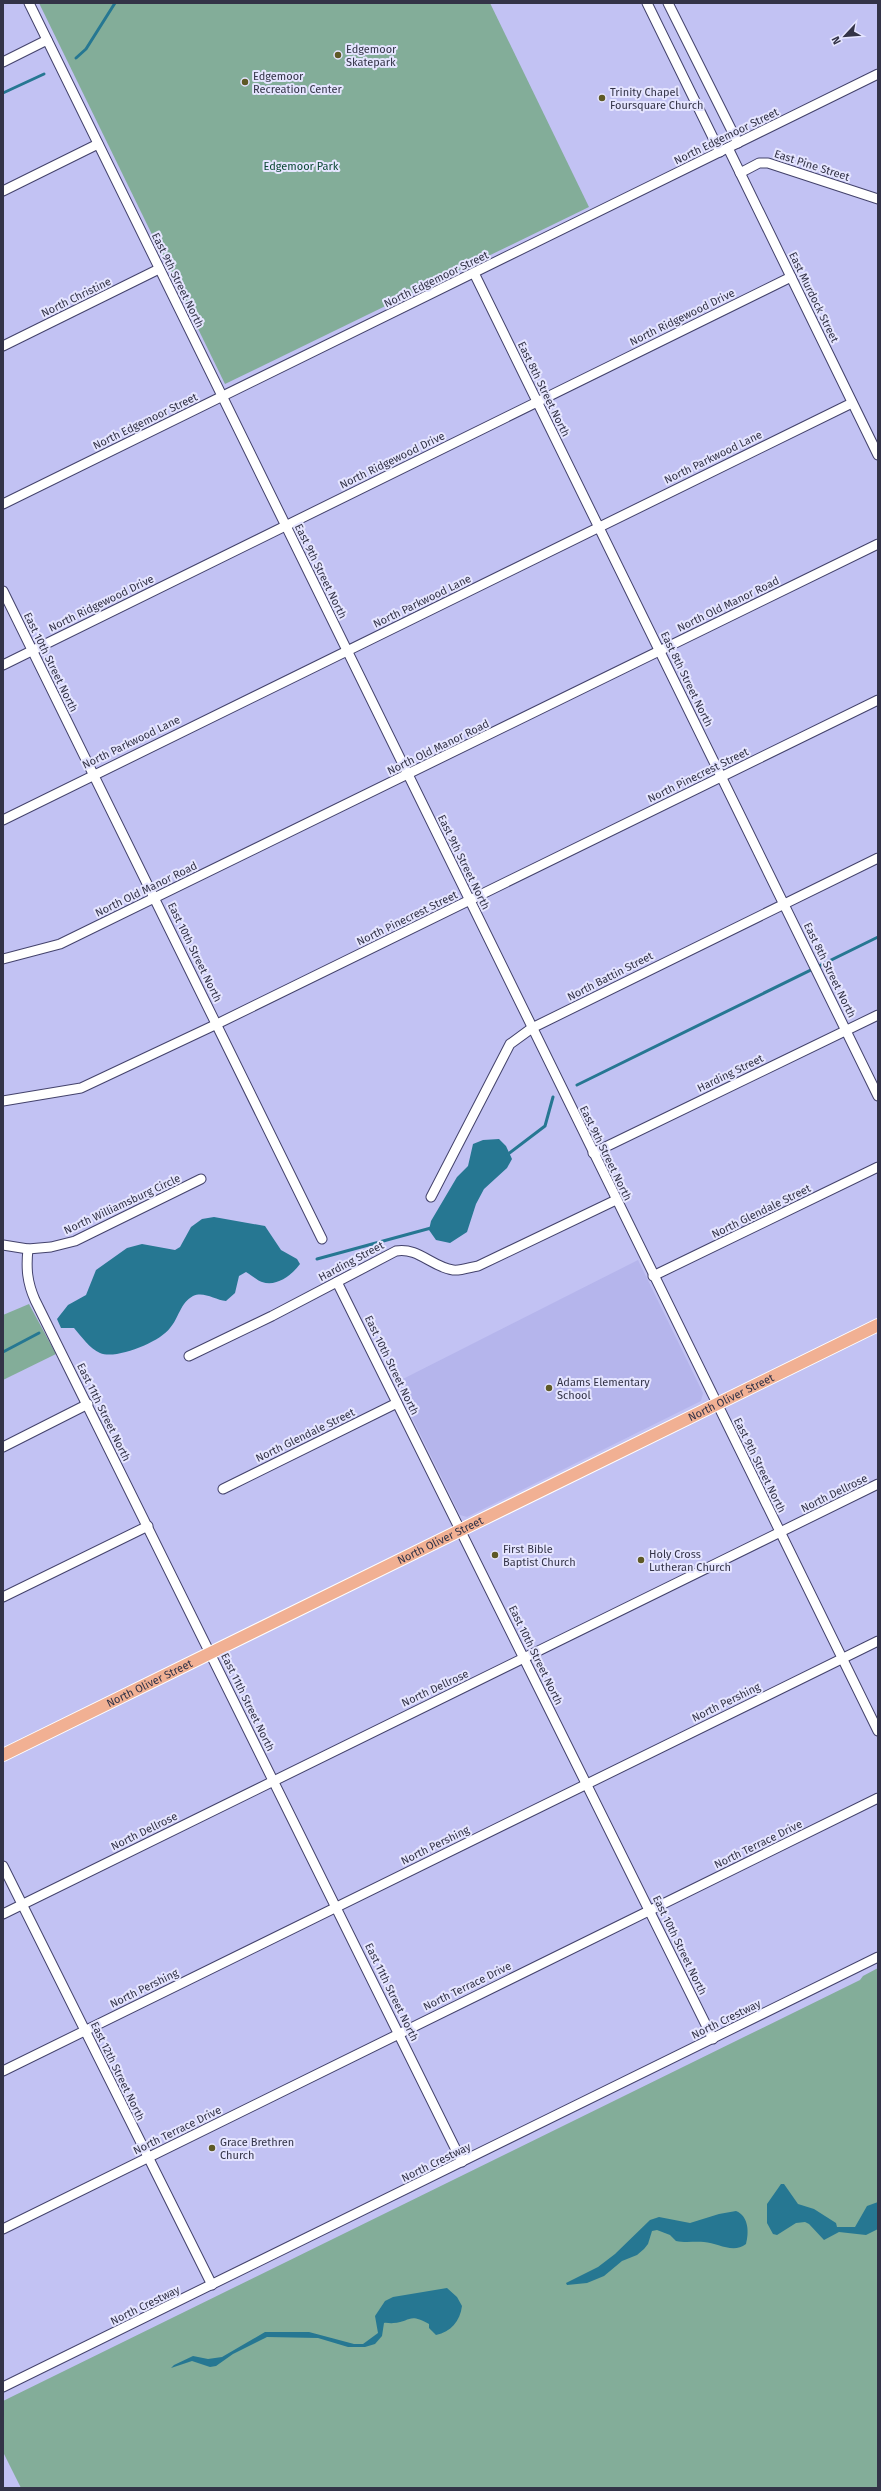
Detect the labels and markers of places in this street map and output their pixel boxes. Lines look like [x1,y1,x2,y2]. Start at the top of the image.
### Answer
place label: Edgemoor Skatepark [346,43,397,69]
marker: Edgemoor Skatepark [333,50,343,60]
place label: Edgemoor Recreation Center [253,70,343,96]
marker: Edgemoor Recreation Center [240,77,250,87]
place label: Trinity Chapel Foursquare Church [610,86,703,112]
marker: Trinity Chapel Foursquare Church [597,93,607,103]
place label: Adams Elementary School [557,1376,650,1402]
marker: Adams Elementary School [544,1383,554,1393]
place label: First Bible Baptist Church [503,1543,576,1569]
place label: Holy Cross Lutheran Church [649,1548,731,1574]
marker: First Bible Baptist Church [490,1550,500,1560]
marker: Holy Cross Lutheran Church [636,1555,646,1565]
place label: Grace Brethren Church [220,2136,294,2162]
marker: Grace Brethren Church [207,2143,217,2153]

